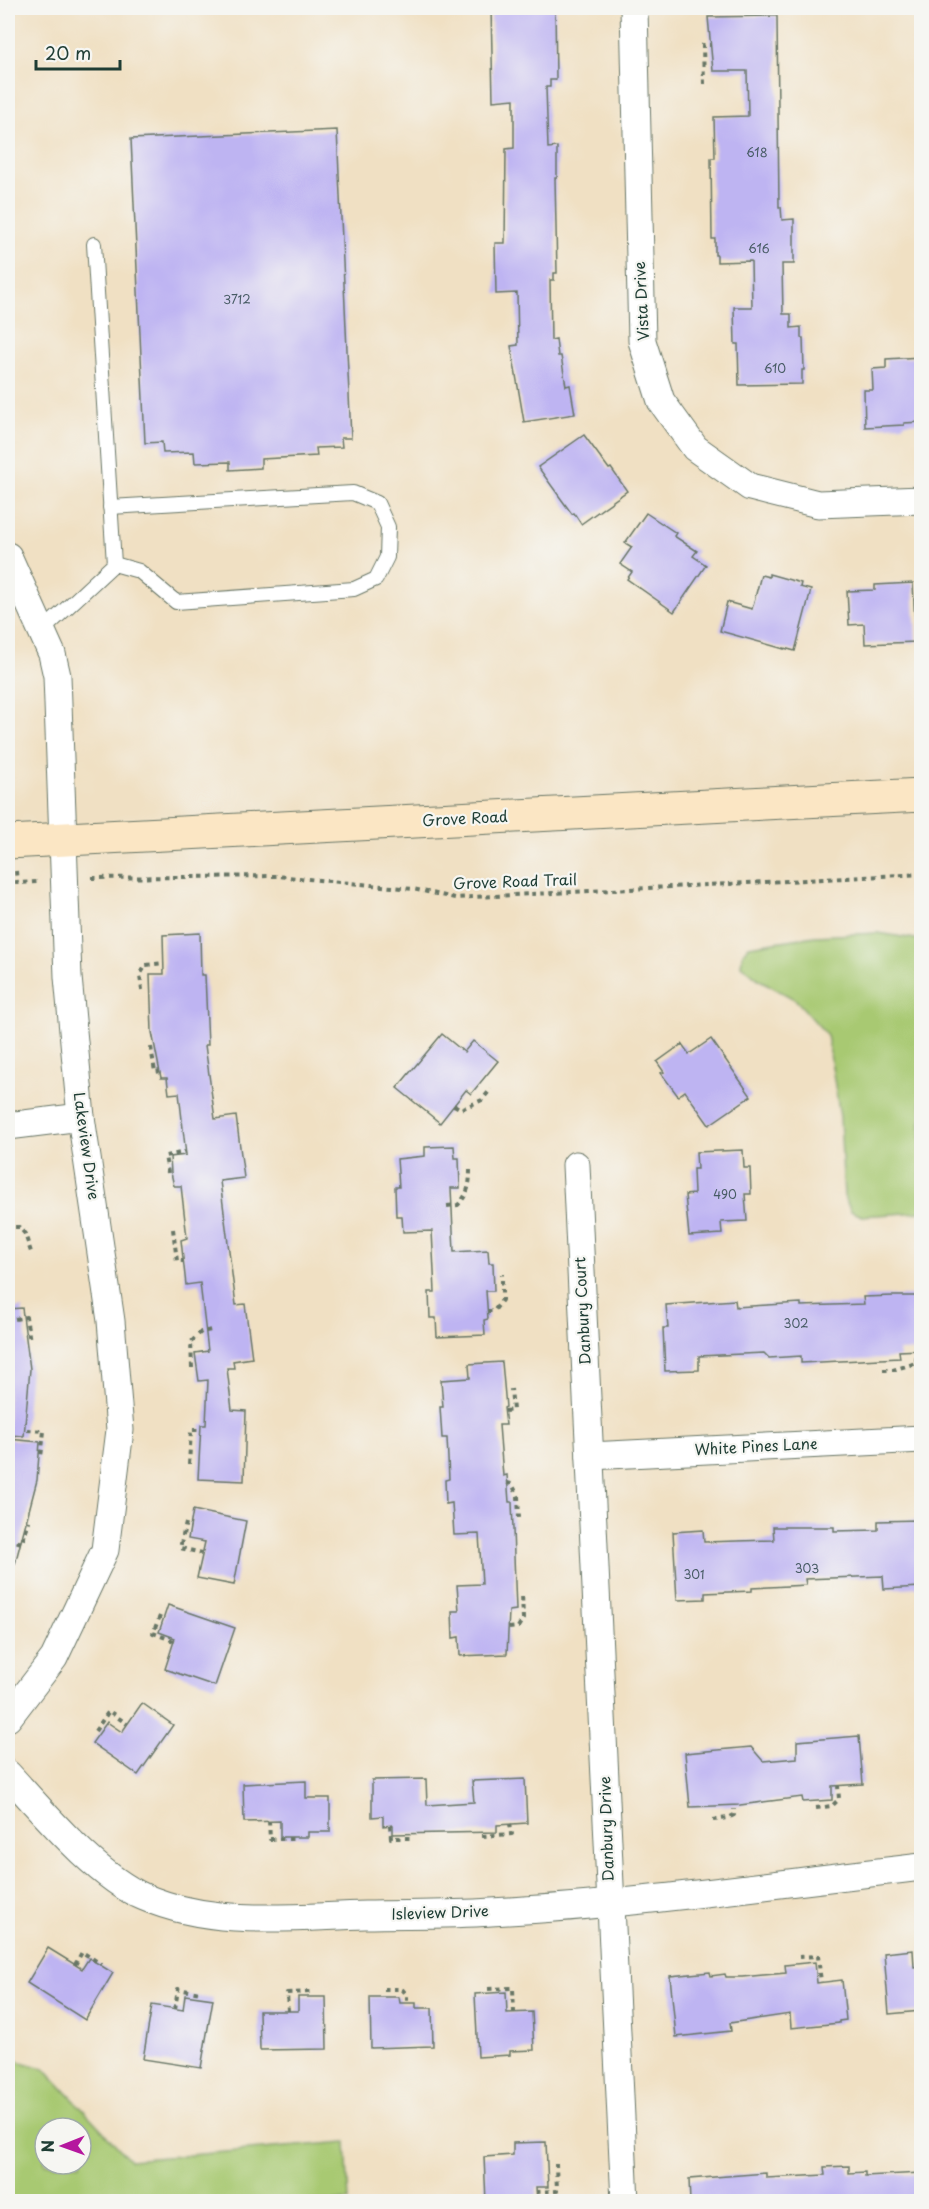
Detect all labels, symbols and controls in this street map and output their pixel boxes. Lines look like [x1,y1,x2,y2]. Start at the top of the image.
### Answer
scale bar [36,33,120,71]
text: 20 m [45,39,91,66]
house number: 618 [746,143,768,161]
house number: 616 [748,239,770,257]
street label: Vista Drive [627,261,654,341]
house number: 3712 [223,290,251,308]
house number: 610 [764,359,786,377]
street label: Grove Road [422,804,508,831]
street label: Grove Road Trail [453,867,577,894]
street label: Lakeview Drive [69,1091,106,1201]
house number: 490 [713,1185,737,1203]
street label: Danbury Court [567,1256,596,1366]
house number: 302 [784,1314,808,1332]
street label: White Pines Lane [694,1431,818,1460]
house number: 303 [795,1559,819,1577]
house number: 301 [683,1565,705,1583]
street label: Danbury Drive [592,1776,619,1882]
street label: Isleview Drive [391,1898,489,1925]
north arrow [33,2116,93,2176]
text: N [35,2140,59,2153]

